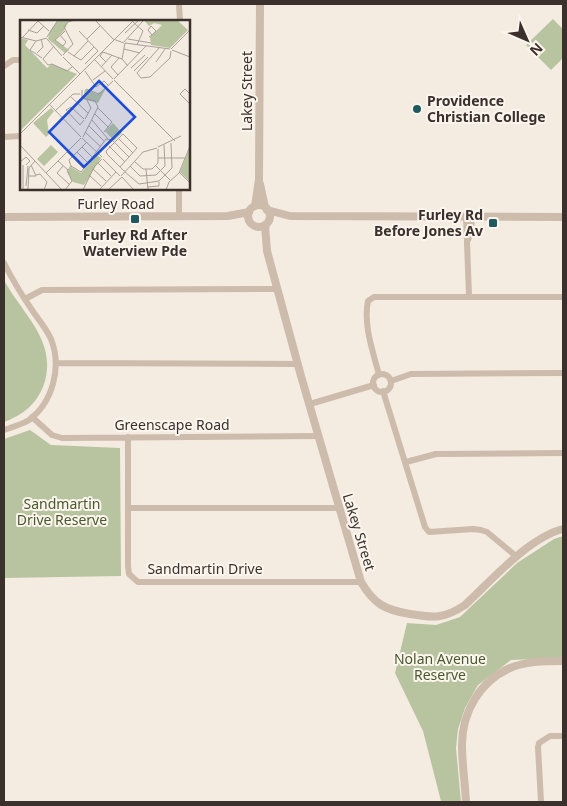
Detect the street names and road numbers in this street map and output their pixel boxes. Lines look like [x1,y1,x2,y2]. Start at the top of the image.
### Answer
street label: Lakey Street [237,51,256,131]
street label: Furley Road [77,194,155,213]
street label: Greenscape Road [114,415,230,434]
street label: Lakey Street [339,491,380,573]
street label: Sandmartin Drive [147,559,263,578]

